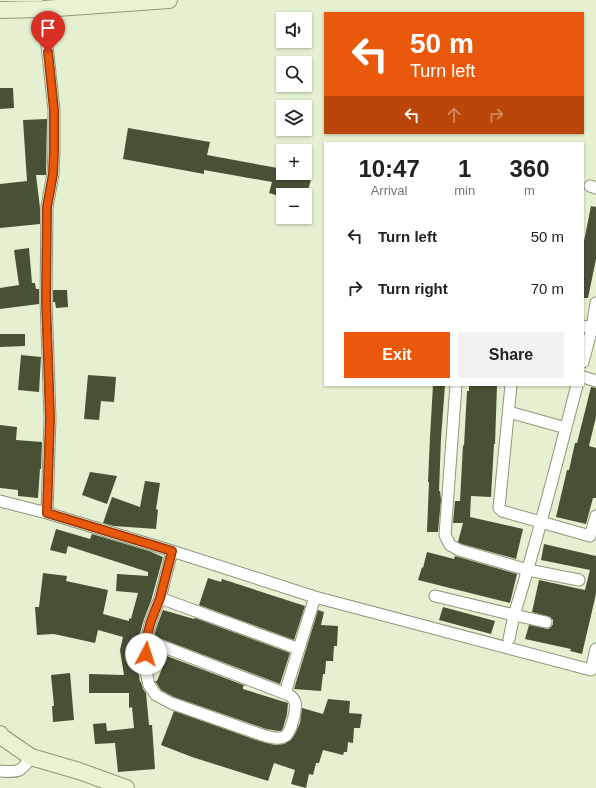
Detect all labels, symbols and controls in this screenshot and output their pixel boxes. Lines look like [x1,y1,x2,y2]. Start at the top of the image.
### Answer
pin [31,11,65,52]
map controls [276,12,312,224]
button: sound [276,12,312,48]
icon: arrive [37,17,59,39]
icon: left [344,28,396,80]
text: 50 m [410,28,474,59]
button: search [276,56,312,92]
text: Turn left [410,61,475,81]
button: layers [276,100,312,136]
icon: left [401,104,423,126]
icon: ahead [443,104,465,126]
icon: right [485,104,507,126]
button: + [276,144,312,180]
text: 10:47 [358,155,420,182]
text: 1 [458,155,471,182]
text: 360 [510,155,550,182]
text: Arrival [371,183,408,198]
text: min [454,183,475,198]
text: m [524,183,535,198]
button: − [276,188,312,224]
icon: left [344,225,366,247]
text: Turn left [378,228,437,245]
text: 50 m [531,228,564,245]
icon: right [344,277,366,299]
text: Turn right [378,280,448,297]
text: 70 m [531,280,564,297]
button: Exit [344,332,450,378]
button: Share [458,332,564,378]
position arrow [125,633,167,675]

